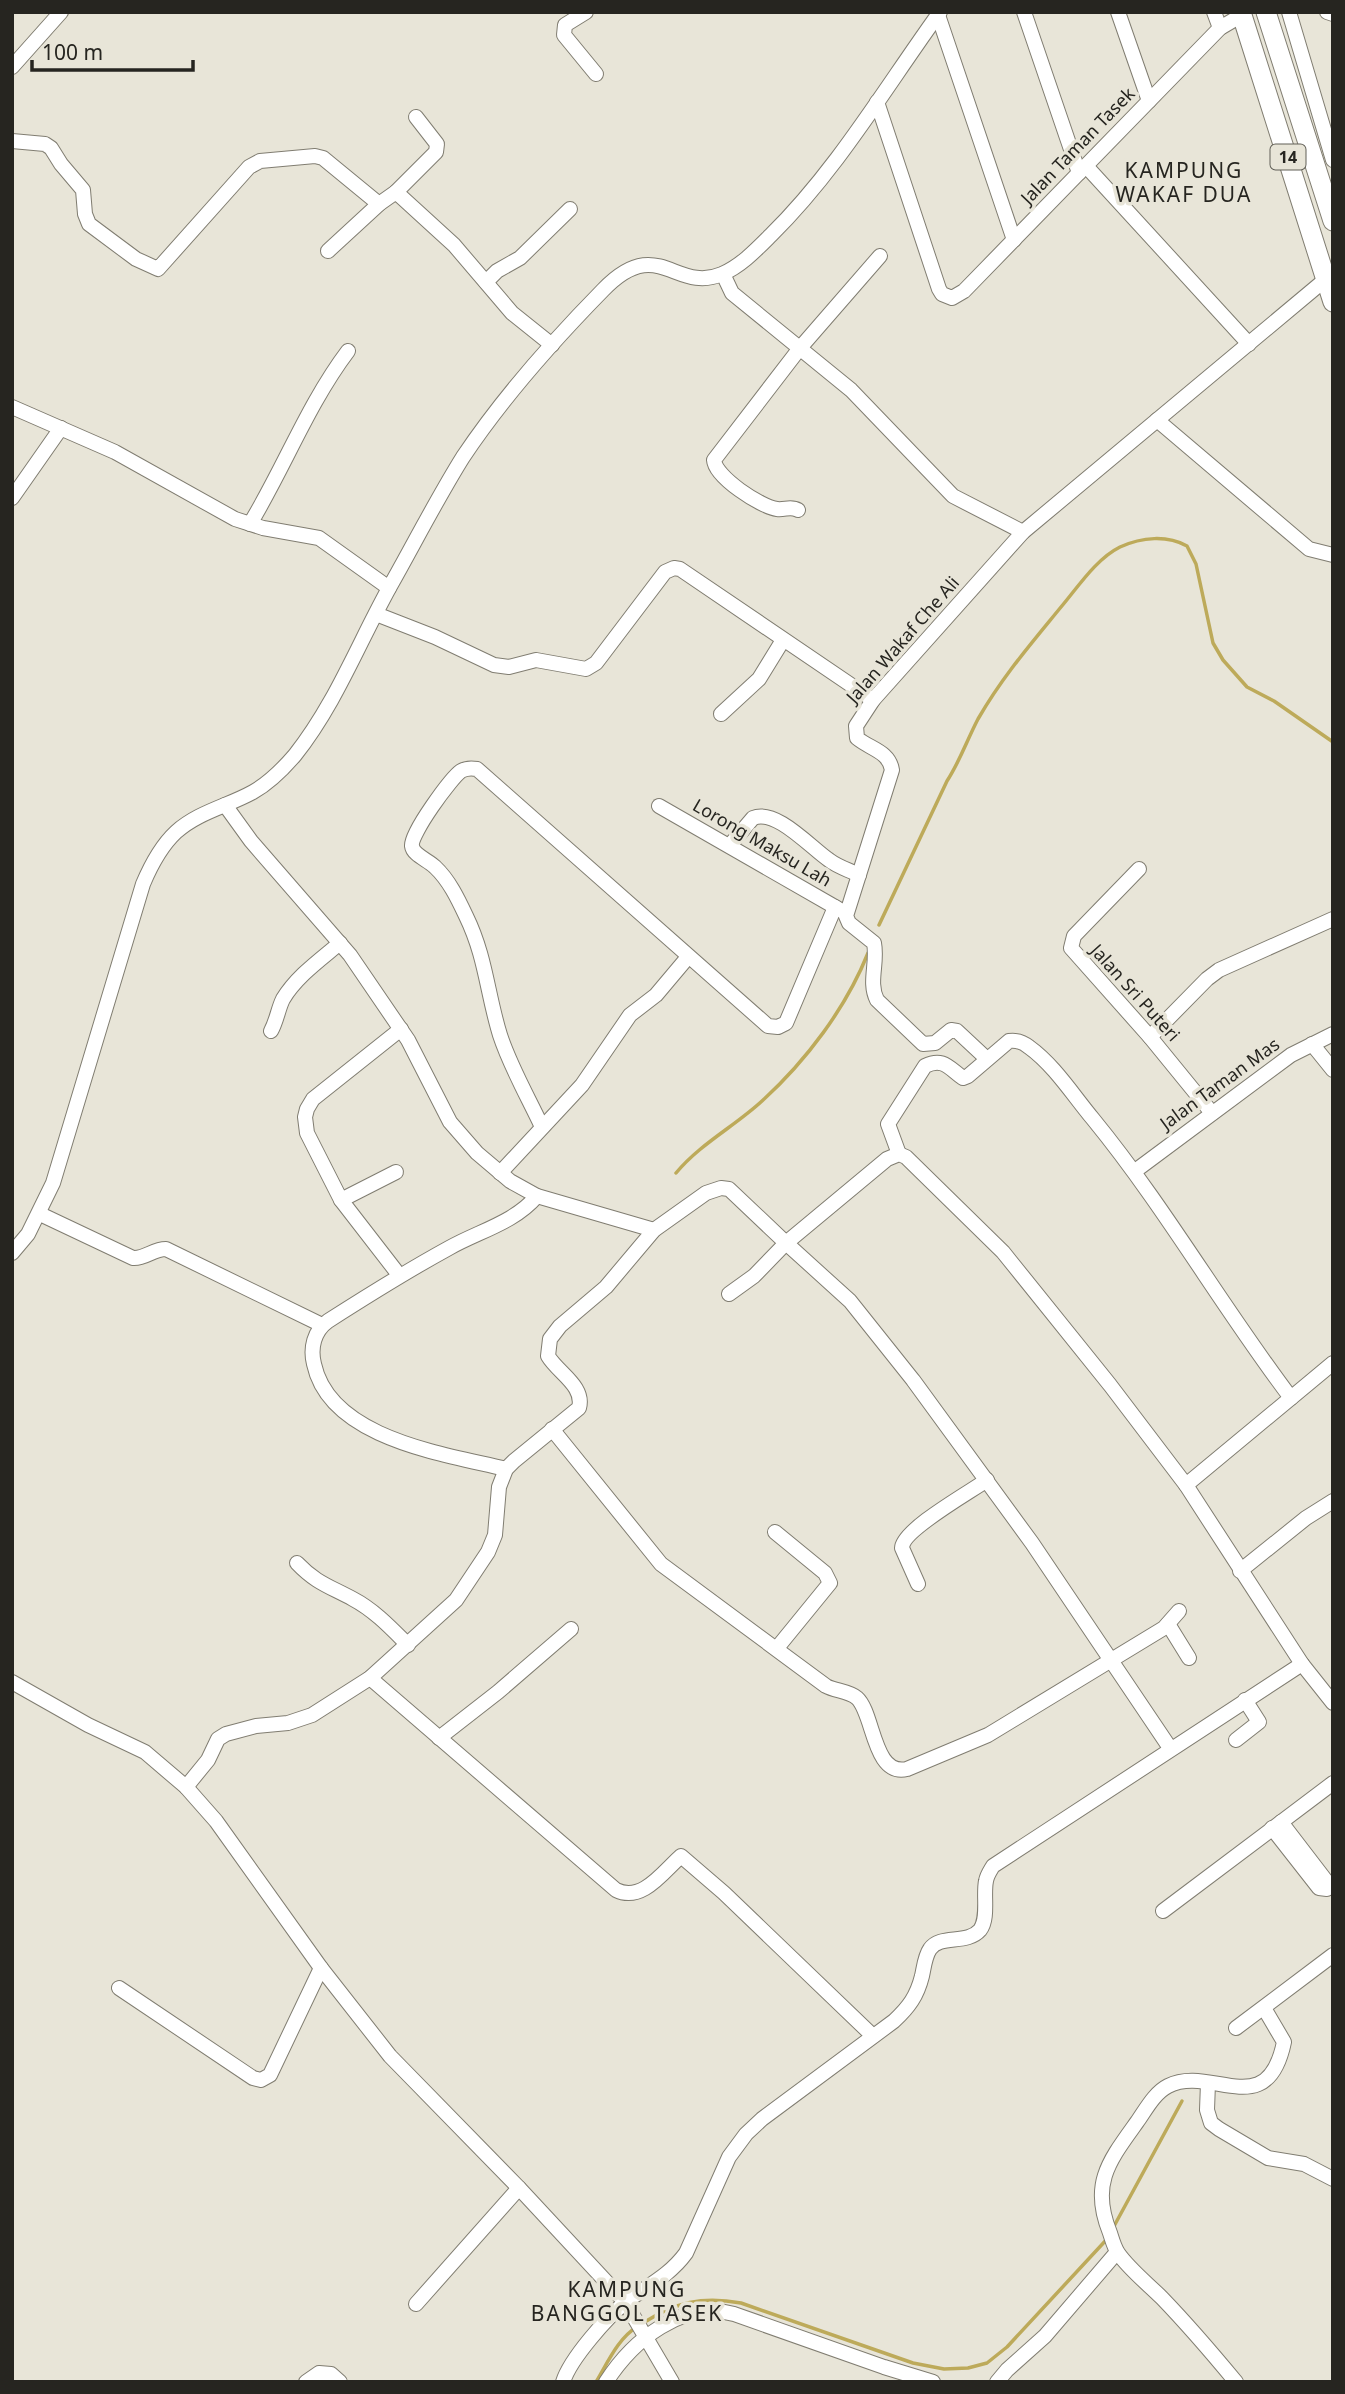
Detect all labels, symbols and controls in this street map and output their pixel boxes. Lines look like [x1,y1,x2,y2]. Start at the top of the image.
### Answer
scale bar [32,28,192,72]
text: 100 m [42,38,103,66]
street label: Jalan Taman Tasek [1014,81,1140,210]
road number: 14 [1270,144,1306,169]
district label: KAMPUNG WAKAF DUA [1116,156,1252,208]
street label: Jalan Wakaf Che Ali [839,571,964,709]
street label: Lorong Maksu Lah [689,793,836,892]
street label: Jalan Sri Puteri [1084,937,1186,1046]
street label: Jalan Taman Mas [1153,1032,1284,1136]
district label: KAMPUNG BANGGOL TASEK [531,2275,723,2327]

